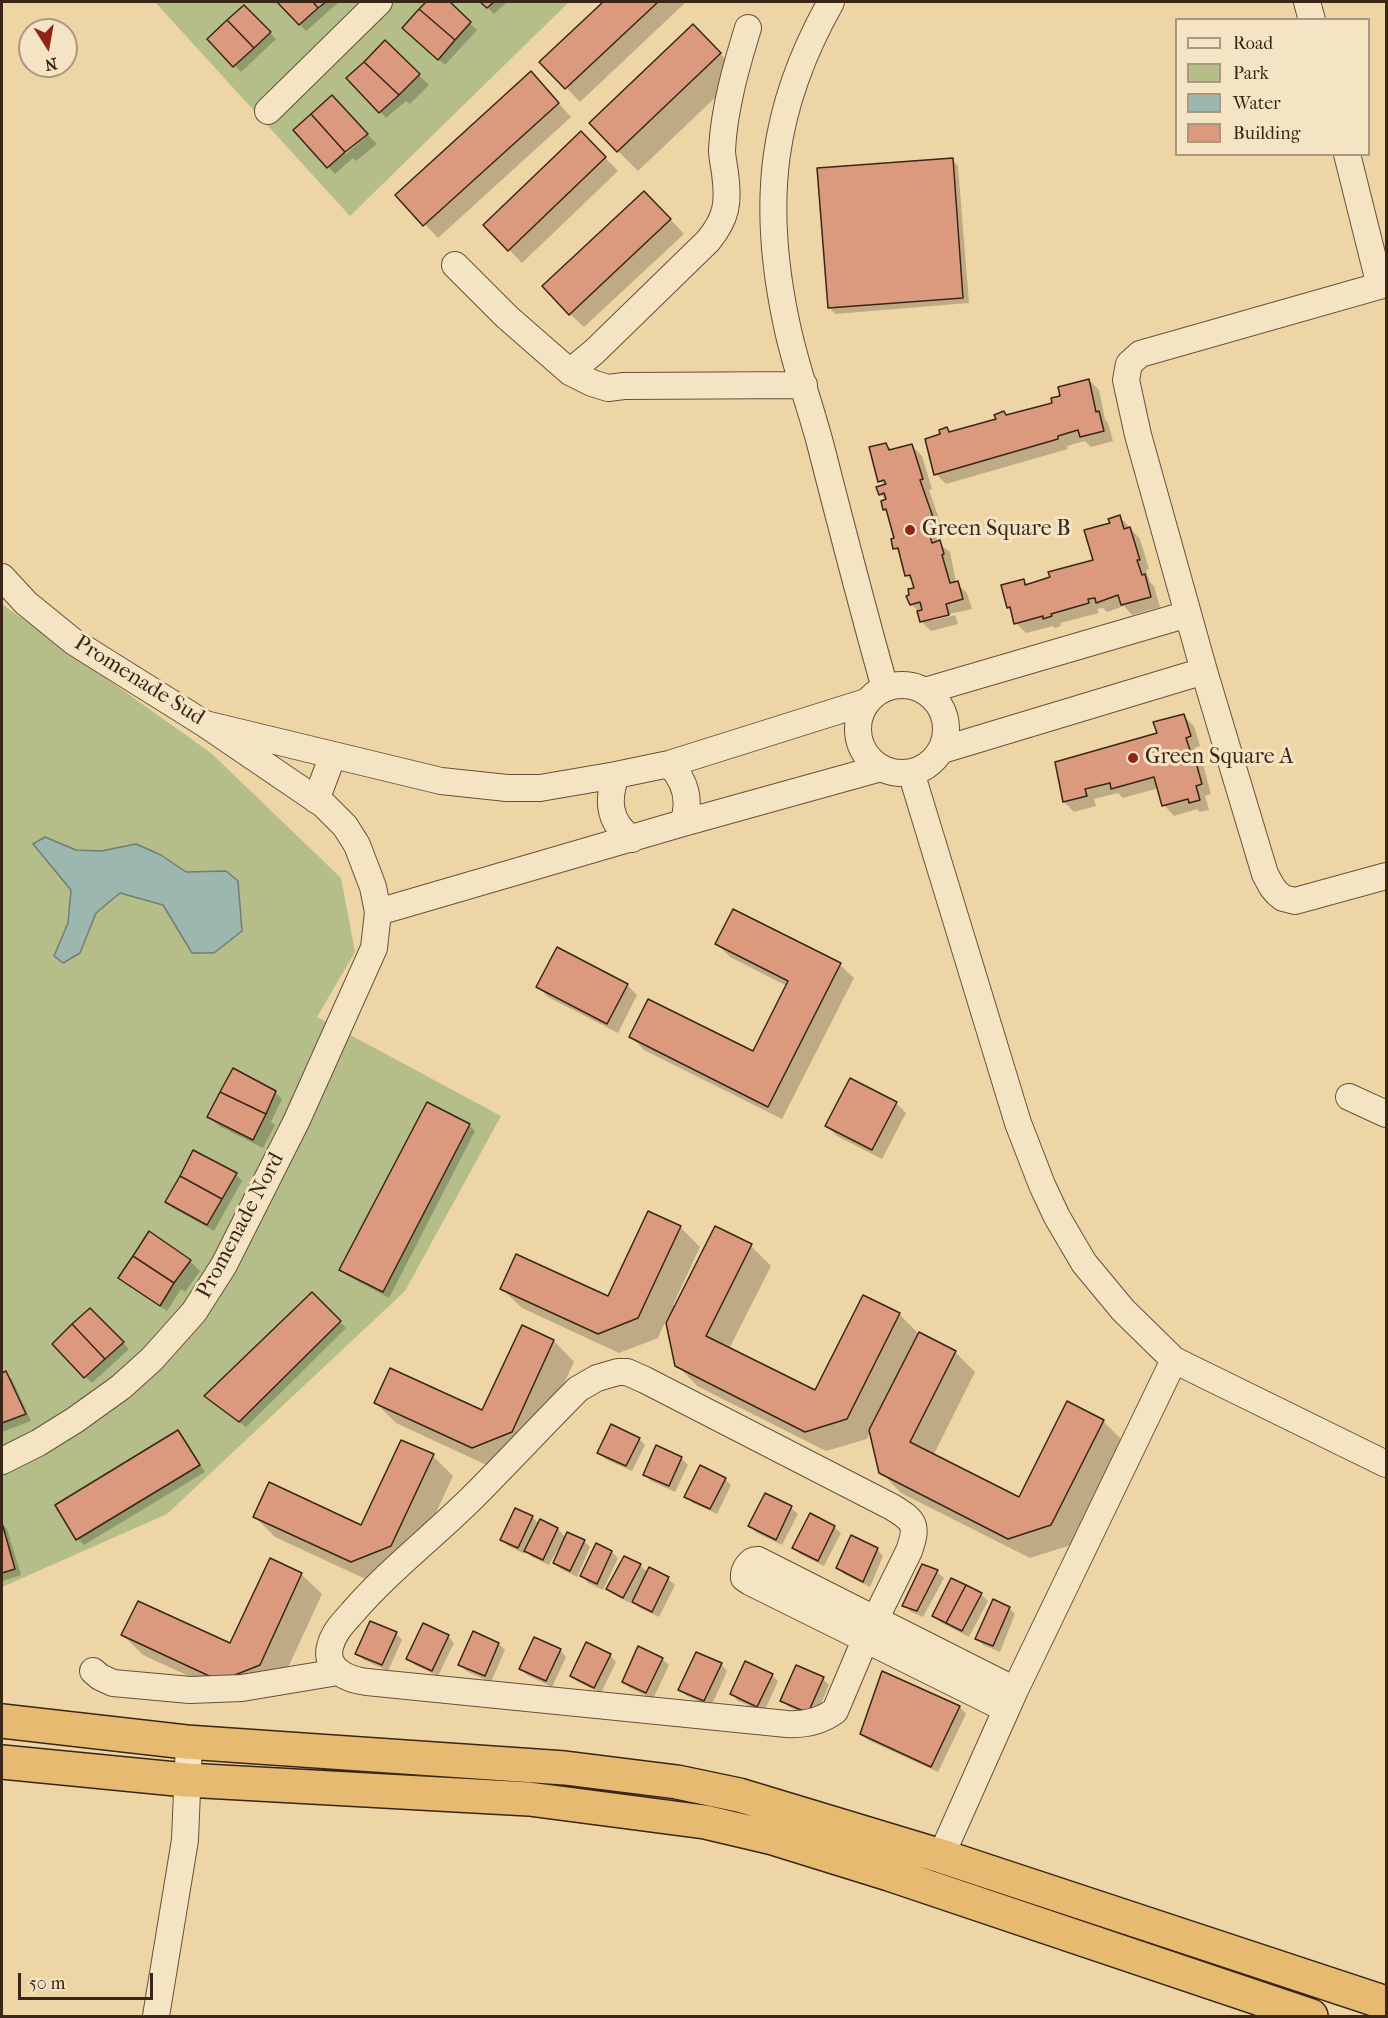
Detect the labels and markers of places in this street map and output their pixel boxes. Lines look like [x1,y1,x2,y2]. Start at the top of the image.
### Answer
place label: Green Square B [922,517,1071,543]
marker: Green Square B [903,523,917,537]
place label: Green Square A [1145,745,1294,771]
marker: Green Square A [1126,751,1140,765]

